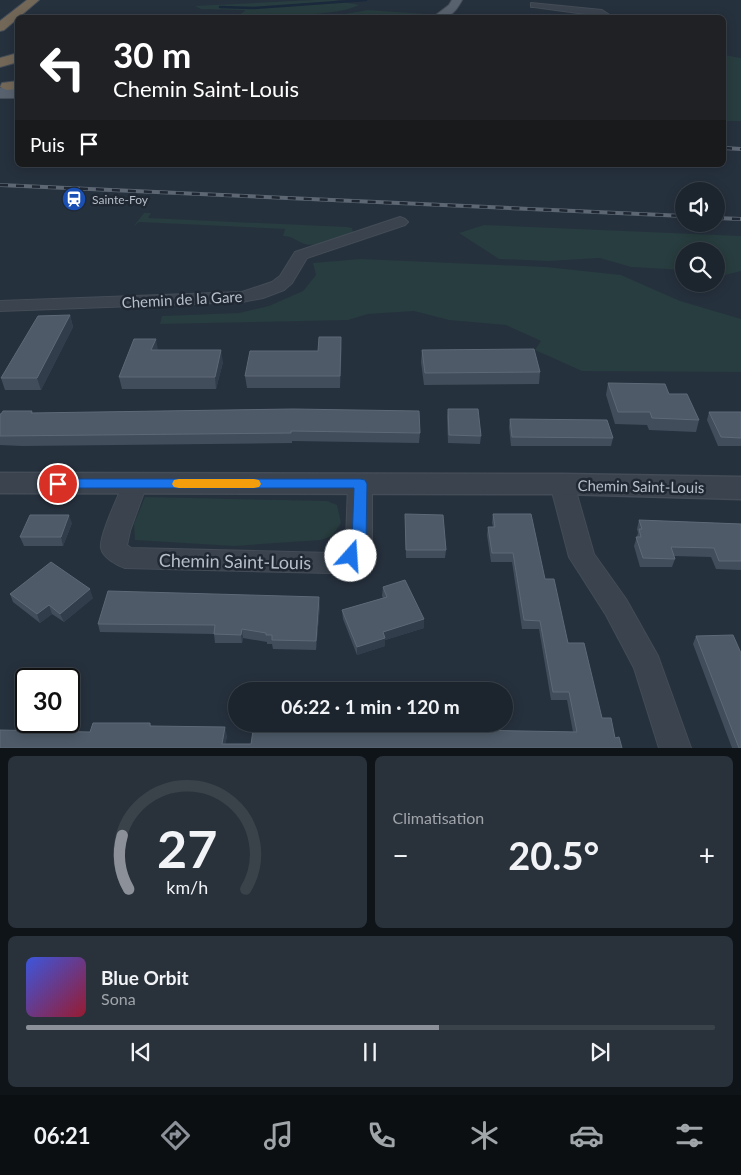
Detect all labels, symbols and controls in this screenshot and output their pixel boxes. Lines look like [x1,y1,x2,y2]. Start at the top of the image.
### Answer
text: 30 m [113,33,191,75]
icon: left [30,35,95,100]
text: Chemin Saint-Louis [113,75,299,102]
icon: arrive [75,130,103,158]
text: Puis [30,133,65,156]
map controls [675,182,725,292]
button: sound [675,182,725,232]
station icon: Sainte-Foy [61,186,87,212]
place label: Sainte-Foy [92,192,149,207]
button: search [675,242,725,292]
street label: Chemin de la Gare [121,287,243,311]
pin [37,463,79,505]
icon: arrive [44,470,72,498]
street label: Chemin Saint-Louis [577,476,705,496]
position arrow [324,529,376,581]
street label: Chemin Saint-Louis [159,549,312,573]
speed limit sign: 30 [15,668,80,733]
text: 06:22 · 1 min · 120 m [281,695,460,718]
text: Climatisation [393,808,484,827]
text: 27 [157,817,217,879]
text: 20.5° [508,832,599,878]
text: − [393,838,409,872]
text: + [699,838,715,872]
text: km/h [166,876,208,898]
text: Blue Orbit [101,966,189,989]
text: Sona [101,989,136,1008]
icon: previous [127,1038,155,1066]
icon: pause [356,1038,384,1066]
icon: next [586,1038,614,1066]
icon: directions [158,1118,193,1153]
icon: music [261,1118,296,1153]
icon: phone [364,1118,399,1153]
icon: climate [467,1118,502,1153]
icon: car [569,1118,604,1153]
icon: filters [672,1118,707,1153]
text: 06:21 [34,1122,91,1149]

